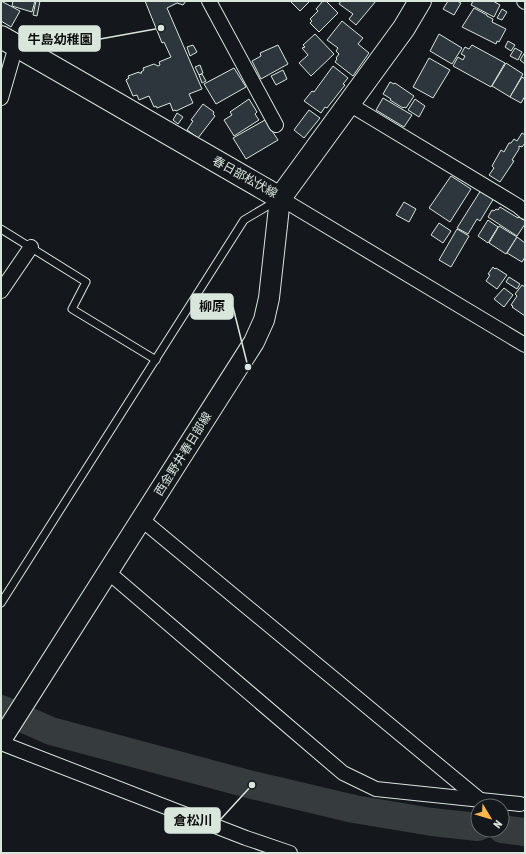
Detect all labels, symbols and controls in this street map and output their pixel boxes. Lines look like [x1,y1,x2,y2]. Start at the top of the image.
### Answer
callout: 牛島幼稚園 [19,26,100,51]
text: 牛島幼稚園 [27,32,93,47]
street label: 春日部松伏線 [210,153,280,201]
callout: 柳原 [191,294,233,319]
text: 柳原 [199,299,225,314]
street label: 西金野井春日部線 [152,410,214,498]
north arrow [470,798,510,838]
callout: 倉松川 [165,808,220,833]
text: 倉松川 [173,813,213,828]
text: N [491,818,505,830]

